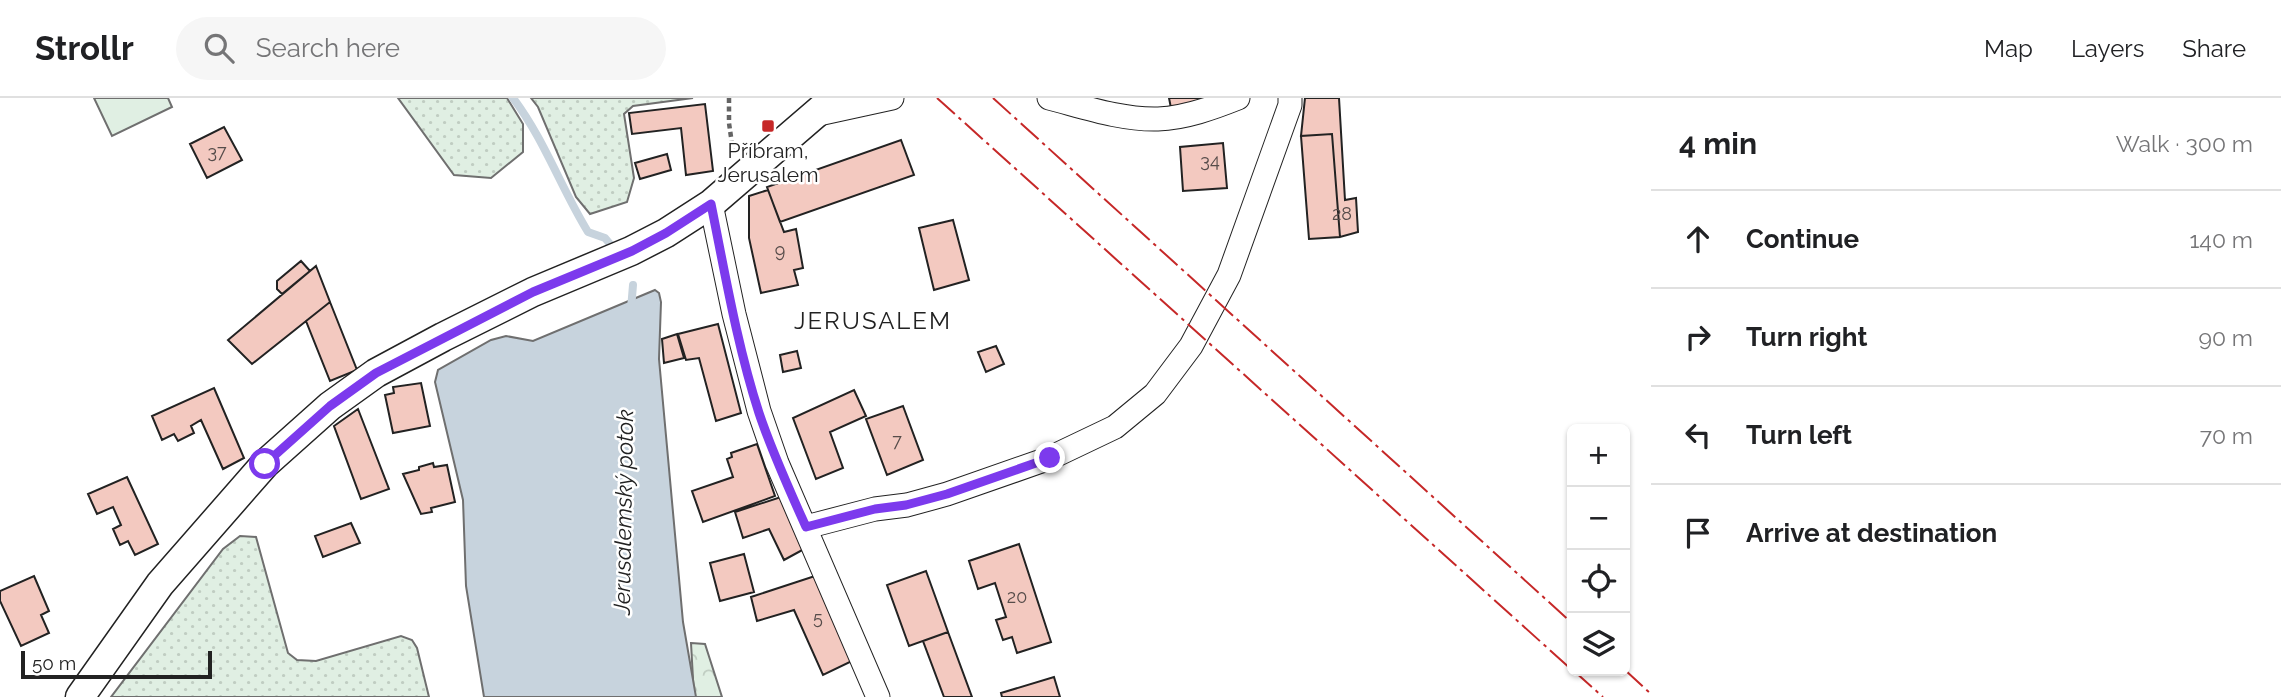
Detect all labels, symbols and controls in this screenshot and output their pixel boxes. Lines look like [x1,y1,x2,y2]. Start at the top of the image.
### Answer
search box [176,17,666,80]
text: Strollr [35,29,134,68]
icon: search [200,29,238,67]
text: Search here [256,33,400,63]
text: Map [1984,34,2033,63]
text: Layers [2071,34,2144,63]
text: Share [2182,34,2246,63]
marker: Příbram, Jerusalem [760,118,776,134]
text: 4 min [1679,126,1757,161]
text: Walk · 300 m [2116,130,2253,157]
place label: Příbram, Jerusalem [717,138,819,187]
house number: 37 [207,141,227,162]
house number: 34 [1200,150,1220,171]
house number: 28 [1332,203,1352,224]
icon: ahead [1679,220,1717,258]
text: Continue [1746,224,1859,254]
text: 140 m [2190,226,2253,253]
house number: 9 [775,240,785,261]
district label: JERUSALEM [794,306,952,335]
icon: right [1679,318,1717,356]
text: Turn right [1746,322,1867,352]
text: 90 m [2198,324,2253,351]
water label: Jerusalemský potok [608,409,638,616]
icon: left [1679,416,1717,454]
text: Turn left [1746,420,1852,450]
text: 70 m [2200,422,2253,449]
map controls [1567,424,1630,676]
button: + [1567,424,1630,487]
house number: 7 [892,430,902,451]
route end [1034,442,1065,473]
route start [249,448,280,479]
button: − [1567,487,1630,550]
icon: arrive [1679,514,1717,552]
text: Arrive at destination [1746,518,1997,548]
button: locate [1567,550,1630,613]
house number: 20 [1007,586,1027,607]
house number: 5 [813,607,823,628]
button: layers [1567,613,1630,676]
scale bar [21,648,212,680]
text: 50 m [32,652,76,674]

